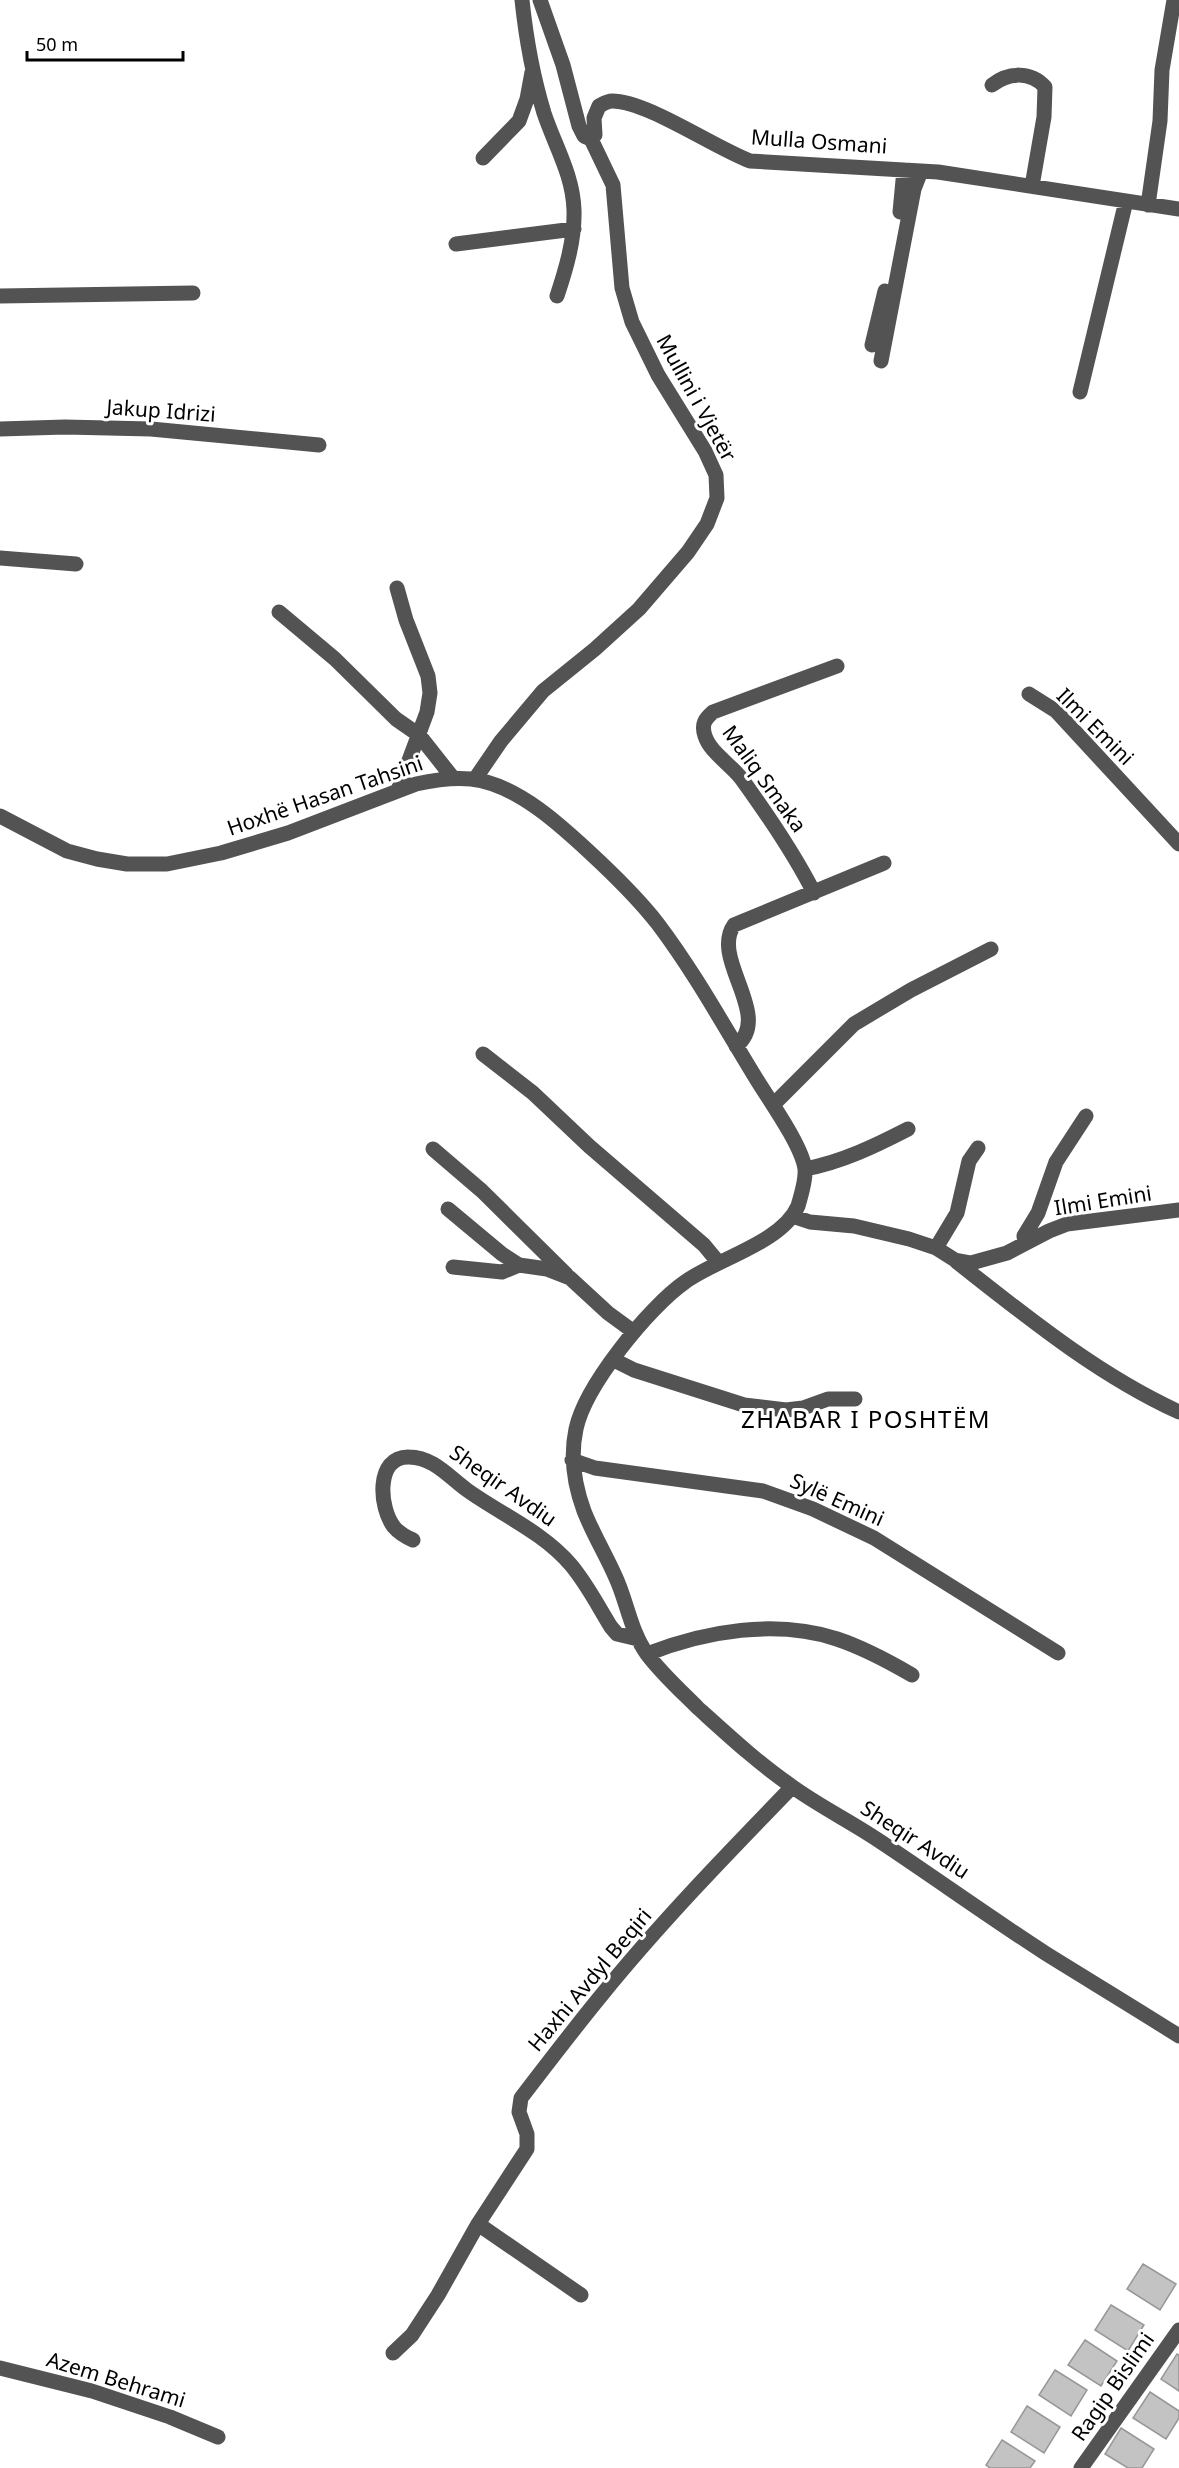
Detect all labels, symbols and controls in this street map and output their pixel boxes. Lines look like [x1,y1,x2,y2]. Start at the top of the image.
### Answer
scale bar [27,24,183,62]
text: 50 m [36,32,78,56]
street label: Mulla Osmani [750,122,888,160]
street label: Mullini i Vjetër [650,329,743,466]
street label: Jakup Idrizi [103,392,217,428]
street label: Ilmi Emini [1051,682,1140,771]
street label: Maliq Smaka [716,719,813,838]
street label: Hoxhë Hasan Tahsini [223,748,426,842]
street label: Ilmi Emini [1052,1179,1154,1222]
district label: ZHABAR I POSHTËM [741,1402,991,1435]
street label: Sheqir Avdiu [445,1438,562,1532]
street label: Sylë Emini [786,1466,889,1532]
street label: Sheqir Avdiu [856,1794,975,1885]
street label: Haxhi Avdyl Beqiri [521,1902,657,2057]
street label: Ragip Bislimi [1064,2327,1160,2446]
street label: Azem Behrami [43,2345,189,2413]

